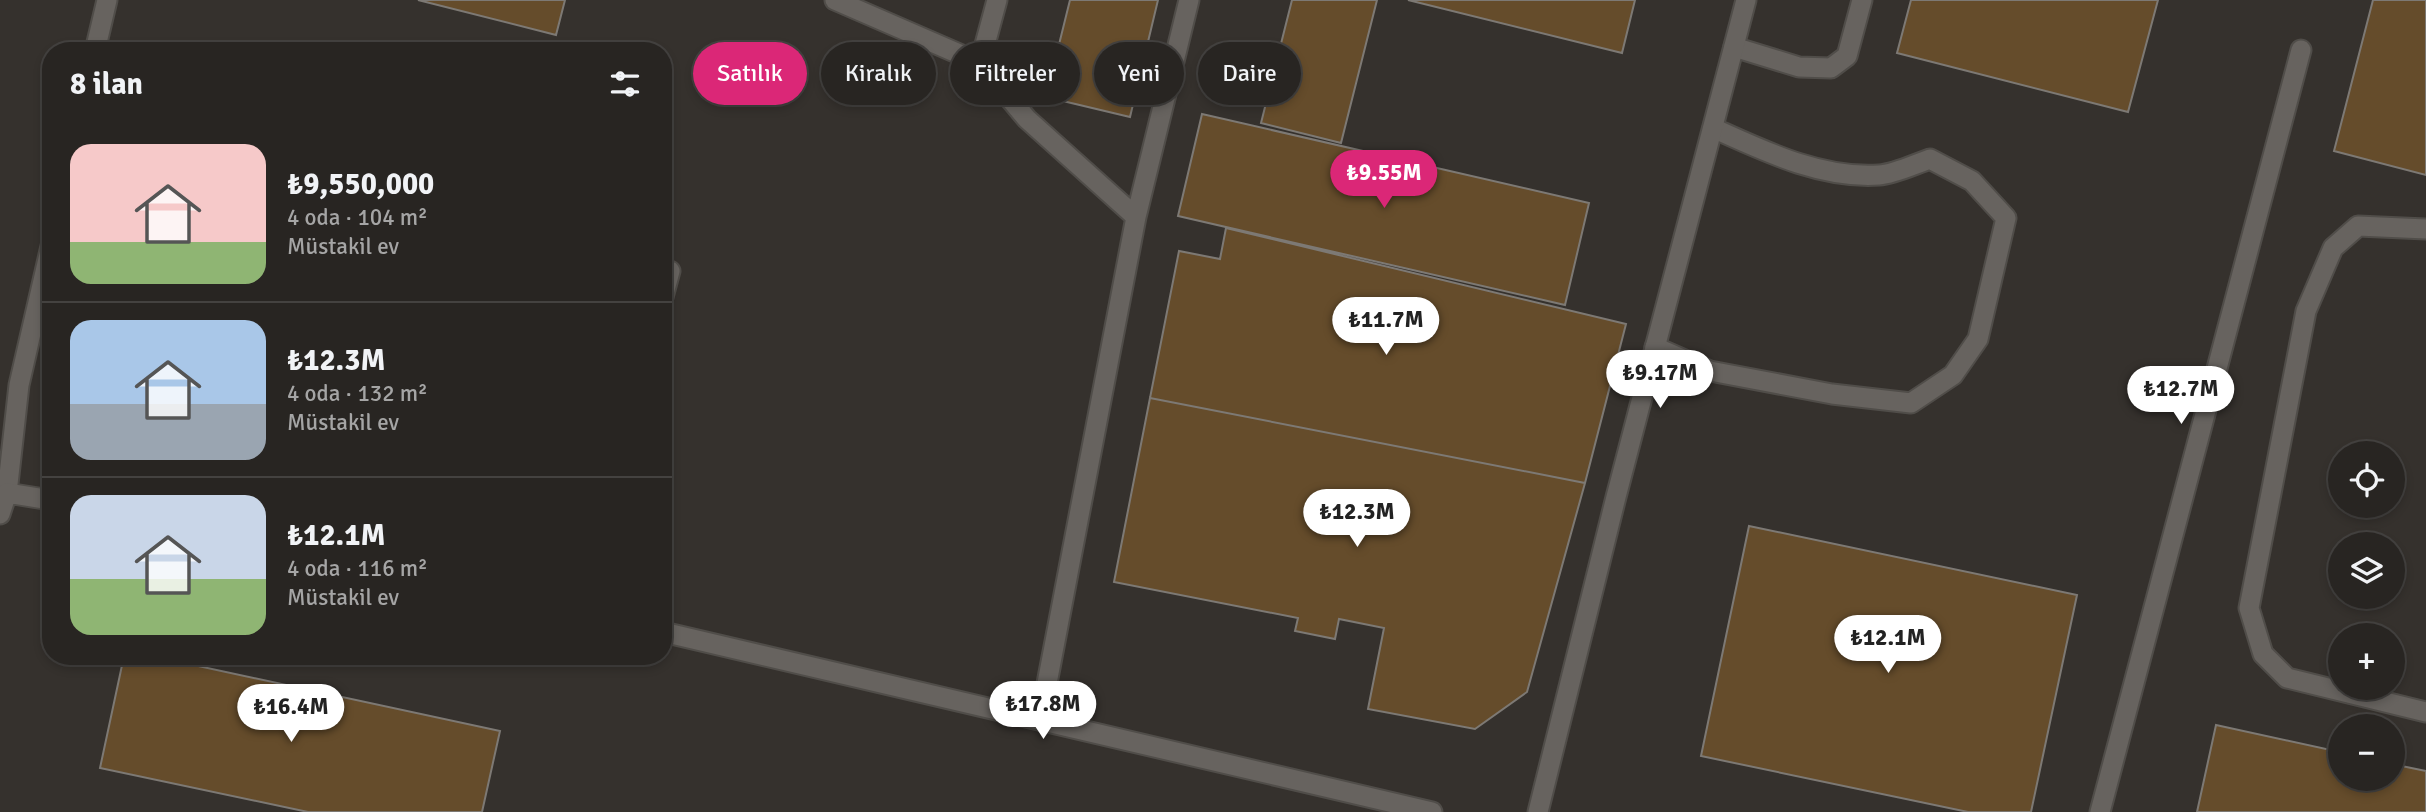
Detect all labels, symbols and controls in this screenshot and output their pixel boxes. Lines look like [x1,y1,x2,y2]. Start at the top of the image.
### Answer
chip: Satılık [693,42,807,105]
chip: Kiralık [821,42,936,105]
chip: Filtreler [950,42,1080,105]
chip: Yeni [1094,42,1184,105]
chip: Daire [1198,42,1301,105]
icon: filters [606,65,644,103]
text: 8 ilan [70,66,143,103]
pin: ₺9.55M [1327,150,1441,210]
text: ₺9.55M [1346,158,1422,187]
text: ₺9,550,000 [287,166,434,203]
icon: home [126,172,210,256]
text: 4 oda · 104 m² [287,203,428,232]
text: Müstakil ev [287,232,399,261]
pin: ₺11.7M [1329,298,1443,357]
text: ₺11.7M [1348,305,1424,334]
text: ₺12.3M [287,342,385,379]
icon: home [126,348,210,432]
pin: ₺9.17M [1603,350,1717,410]
text: ₺9.17M [1622,358,1698,387]
pin: ₺12.7M [2124,366,2238,426]
text: ₺12.7M [2143,374,2219,403]
text: 4 oda · 132 m² [287,379,428,408]
text: Müstakil ev [287,408,399,437]
map controls [2328,441,2405,791]
button: locate [2328,441,2405,518]
pin: ₺12.3M [1300,490,1414,549]
text: ₺12.3M [1319,497,1395,526]
text: ₺12.1M [287,517,385,554]
icon: home [126,523,210,607]
button: layers [2328,532,2405,609]
text: 4 oda · 116 m² [287,554,428,583]
text: Müstakil ev [287,583,399,612]
pin: ₺12.1M [1831,616,1945,675]
text: ₺12.1M [1850,623,1926,652]
button: + [2328,623,2405,700]
pin: ₺17.8M [986,682,1100,741]
pin: ₺16.4M [234,684,348,744]
text: ₺17.8M [1005,689,1081,718]
text: ₺16.4M [253,692,329,721]
button: − [2328,714,2405,791]

